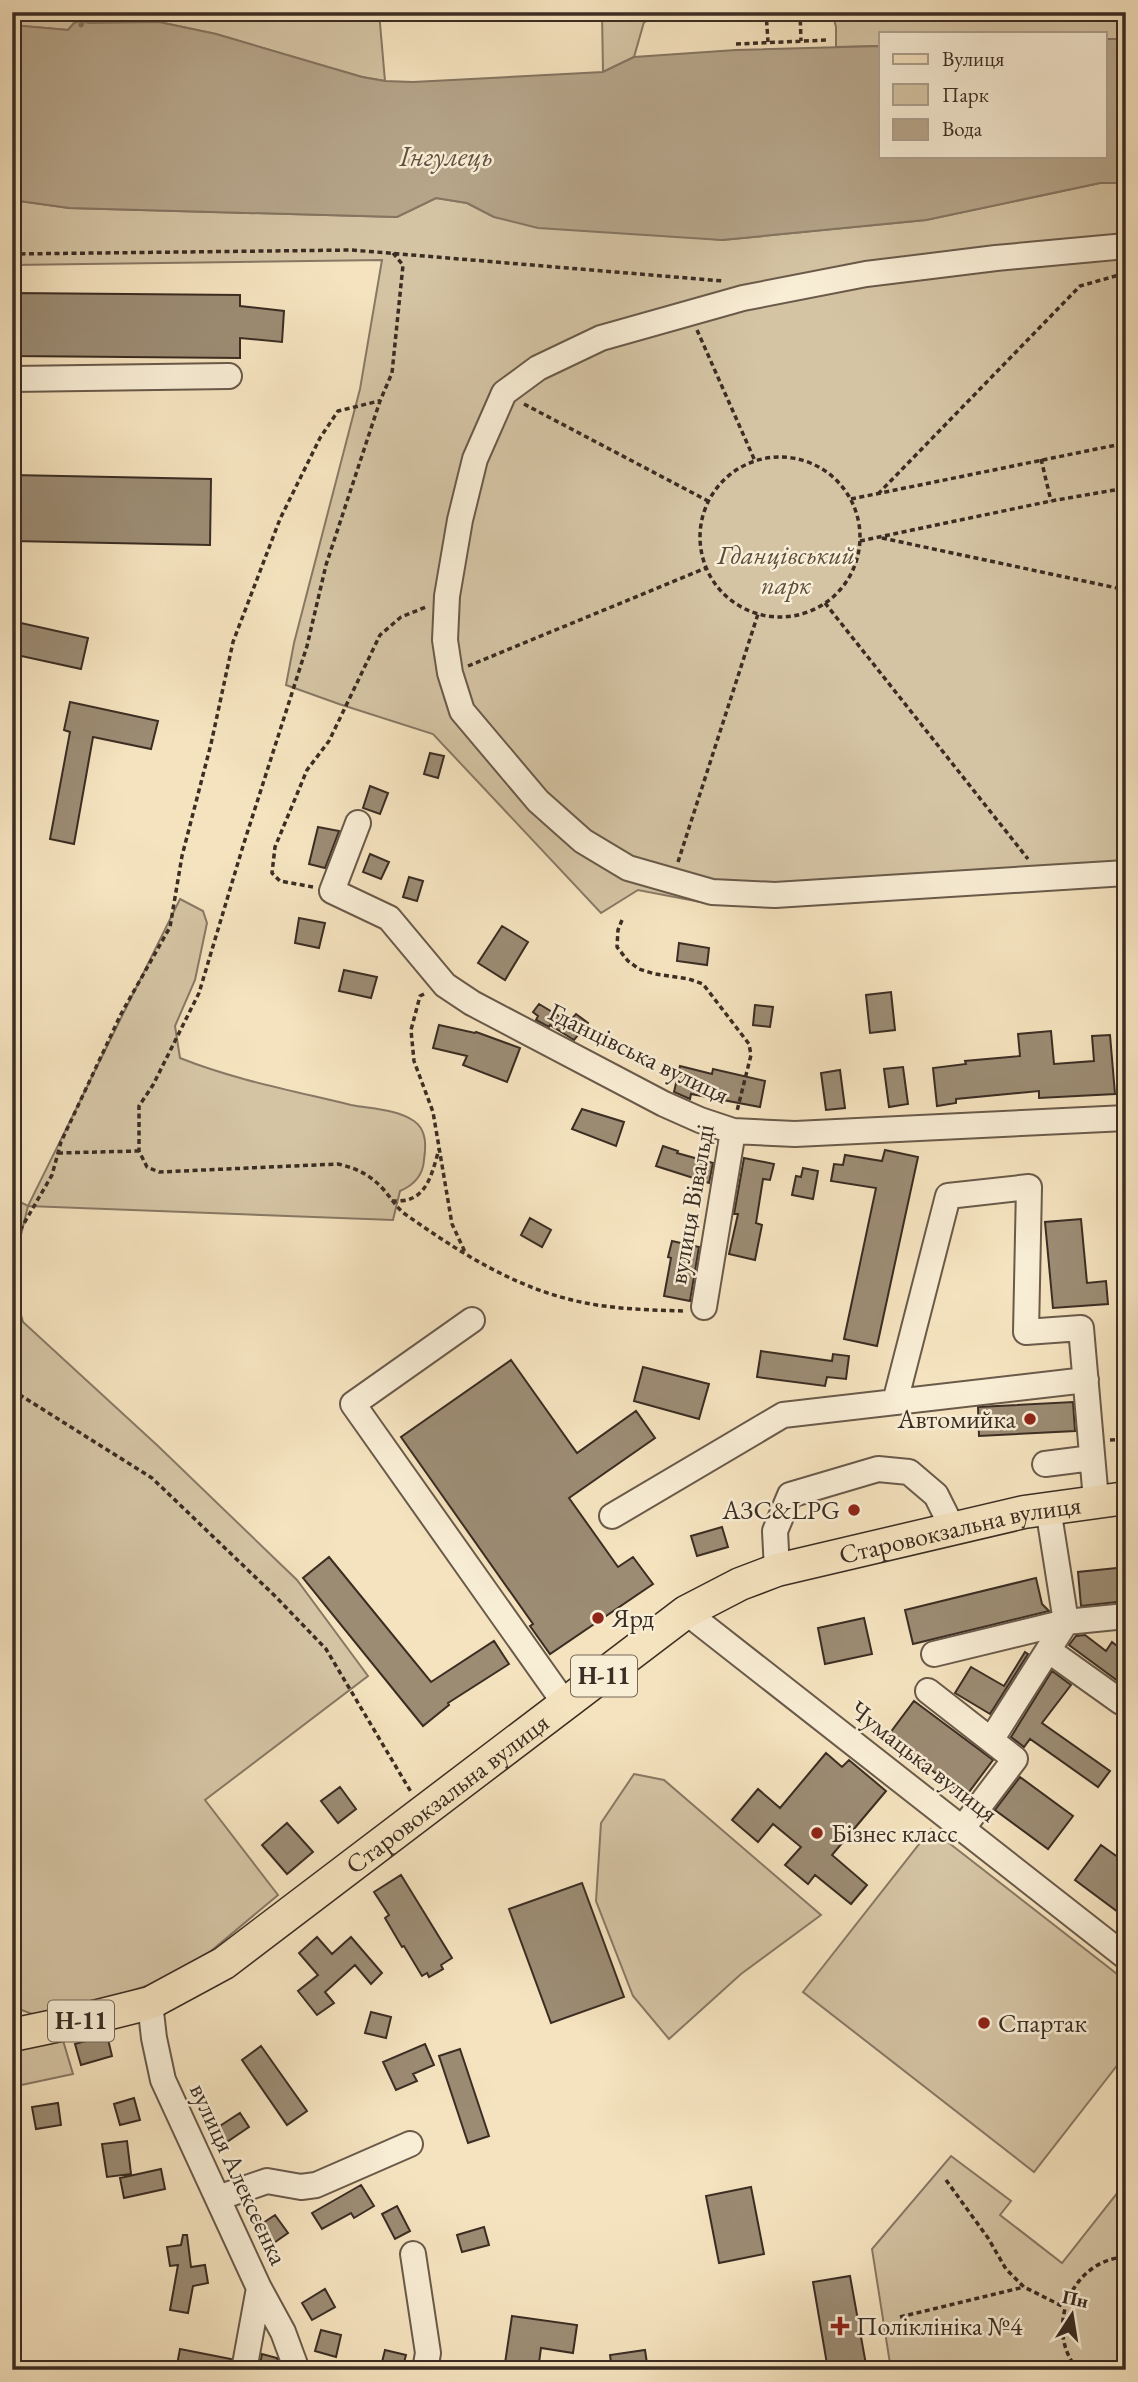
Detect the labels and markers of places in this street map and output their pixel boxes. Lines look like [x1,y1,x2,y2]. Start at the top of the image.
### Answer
place label: Автомийка [897,1402,1017,1436]
marker: Автомийка [1022,1411,1038,1427]
place label: АЗС&LPG [721,1493,840,1527]
marker: АЗС&LPG [846,1502,862,1518]
place label: Ярд [611,1601,654,1635]
marker: Ярд [590,1610,606,1626]
place label: Бізнес класс [831,1816,958,1850]
marker: Бізнес класс [809,1825,825,1841]
place label: Спартак [998,2006,1087,2040]
marker: Спартак [976,2015,992,2031]
place label: Поліклініка №4 [856,2309,1023,2343]
marker: Поліклініка №4 [830,2316,850,2336]

